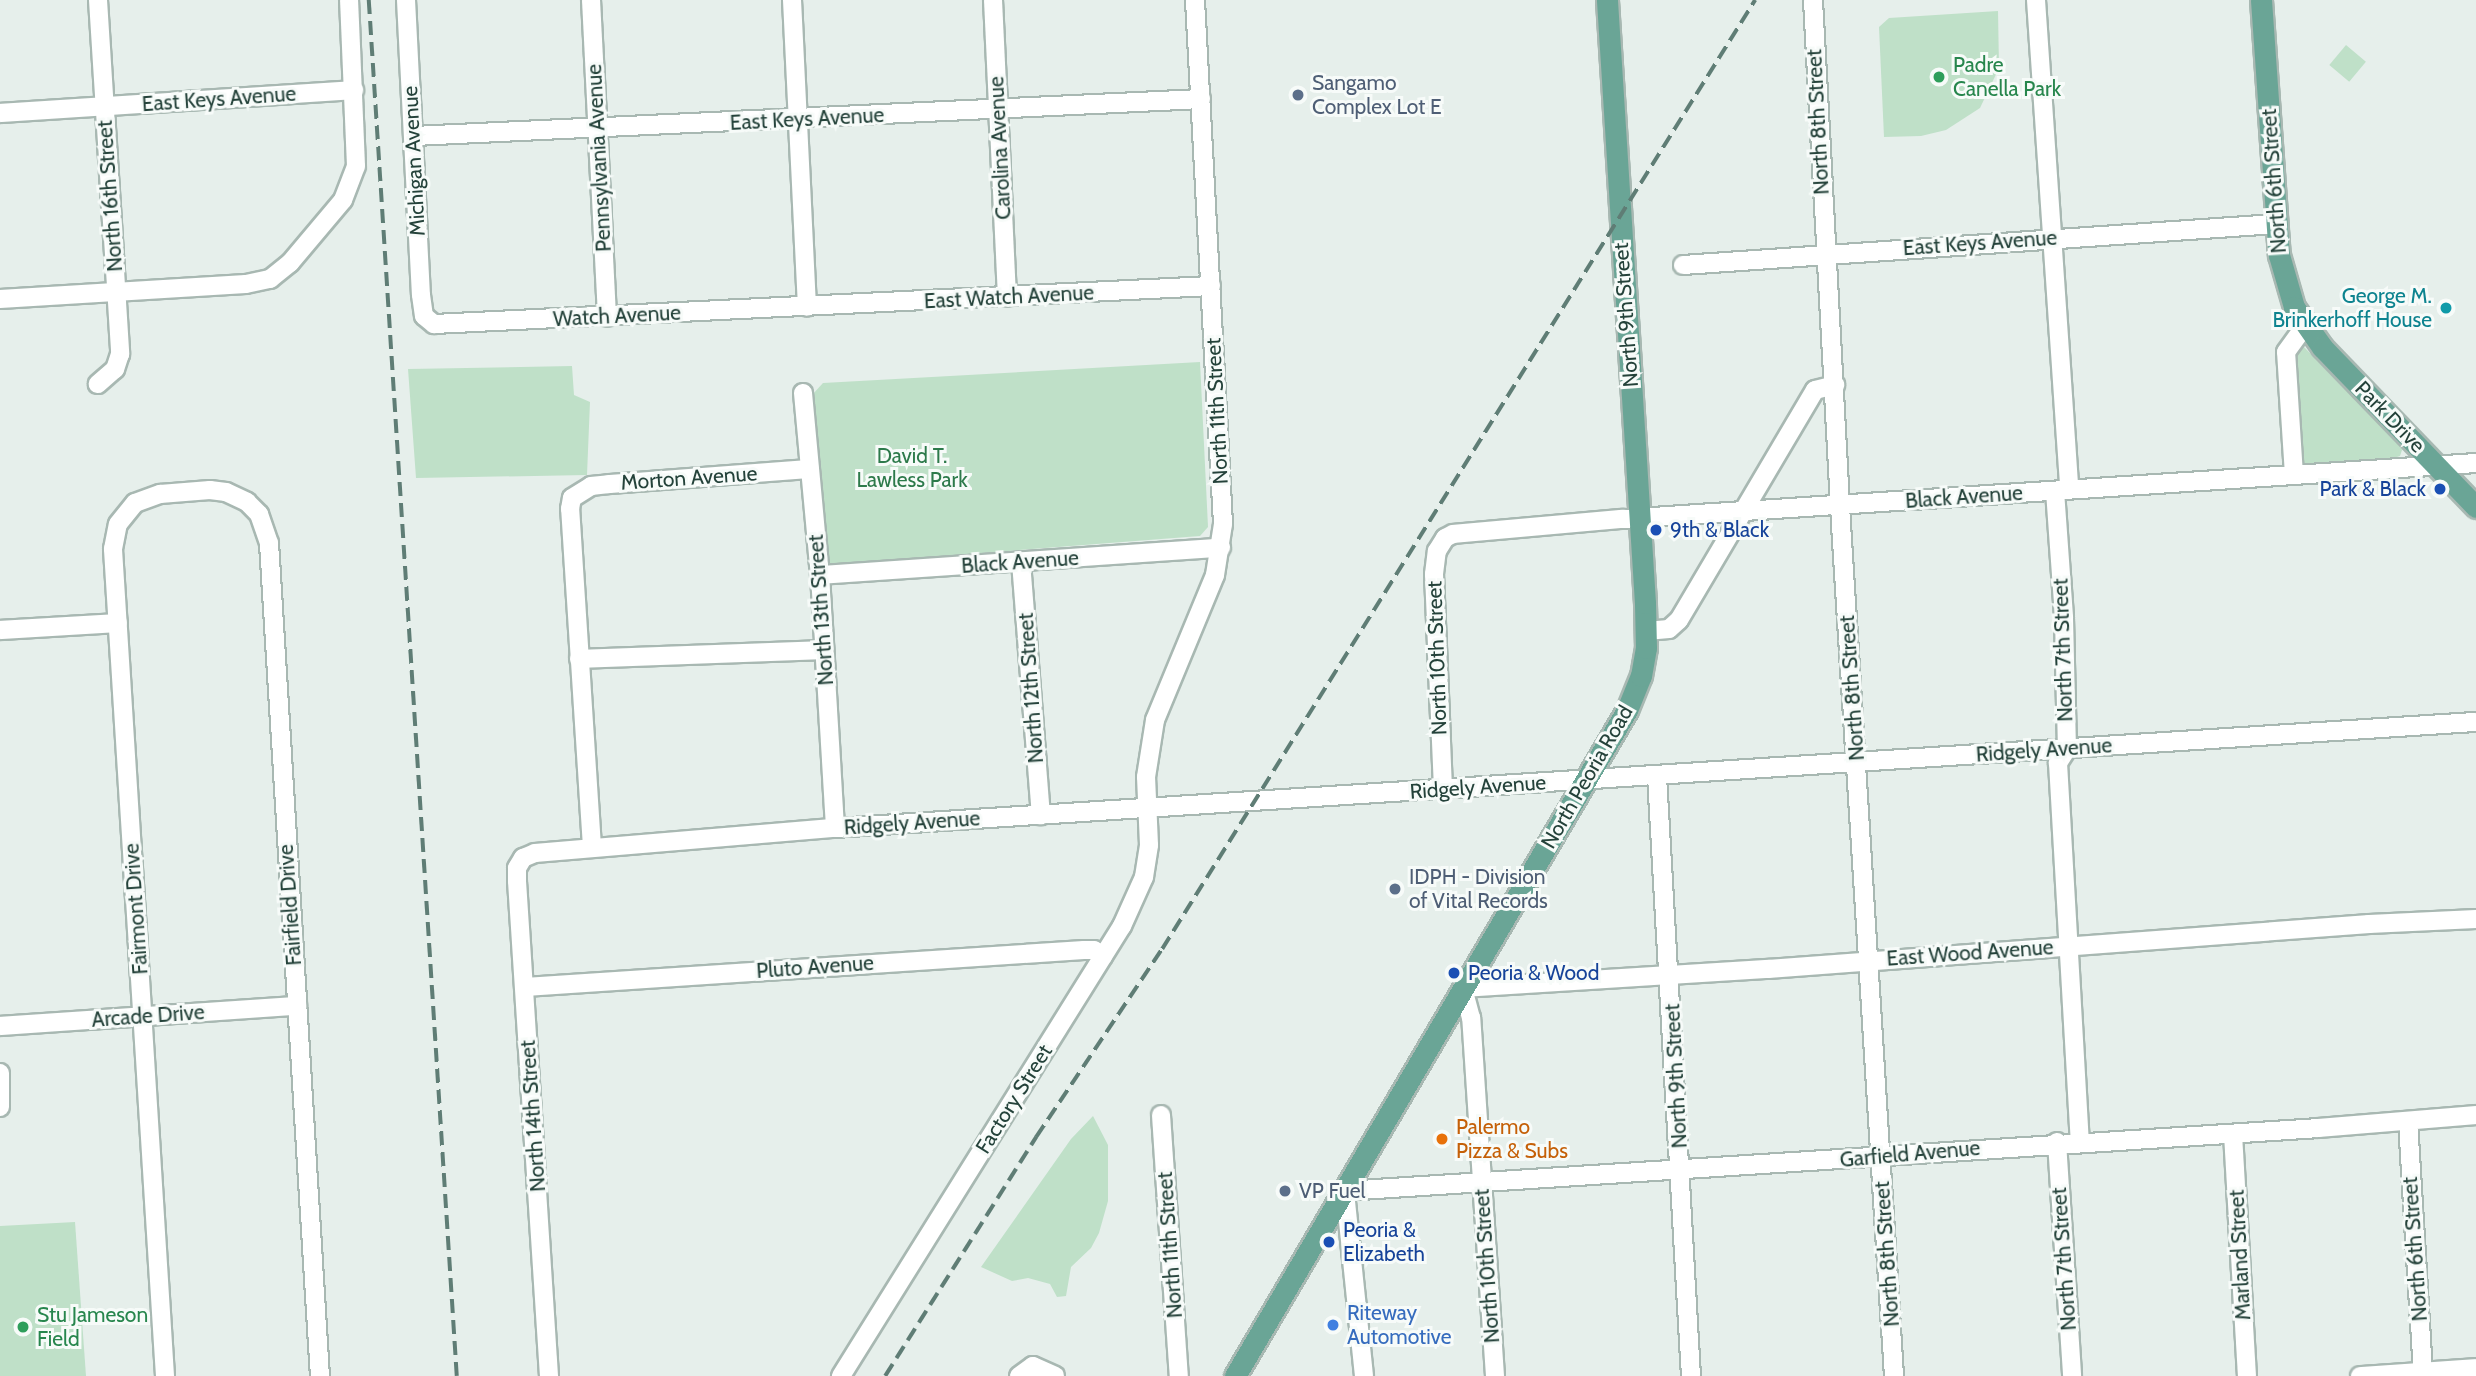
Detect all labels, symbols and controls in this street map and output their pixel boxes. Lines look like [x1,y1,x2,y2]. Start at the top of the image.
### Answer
street label: North 8th Street [1802,49,1834,195]
place label: Padre Canella Park [1953,52,2061,102]
street label: Pennsylvania Avenue [581,63,617,253]
marker: Padre Canella Park [1931,69,1947,85]
place label: Sangamo Complex Lot E [1312,70,1442,120]
street label: Carolina Avenue [984,76,1016,220]
street label: East Keys Avenue [141,81,297,117]
street label: Michigan Avenue [397,85,431,237]
marker: Sangamo Complex Lot E [1290,87,1306,103]
street label: East Keys Avenue [729,102,885,136]
street label: North 6th Street [2256,108,2292,254]
street label: North 16th Street [92,119,128,273]
street label: East Keys Avenue [1902,225,2058,261]
street label: North 9th Street [1608,242,1644,388]
street label: East Watch Avenue [923,280,1095,314]
place label: George M. Brinkerhoff House [2272,283,2432,333]
street label: Watch Avenue [552,300,682,332]
marker: George M. Brinkerhoff House [2438,300,2454,316]
street label: North 11th Street [1201,337,1233,485]
street label: Park Drive [2350,376,2430,458]
park label: David T. Lawless Park [856,443,968,493]
street label: Morton Avenue [620,461,758,495]
place label: Park & Black [2319,476,2426,502]
street label: Black Avenue [1904,480,2024,514]
marker: Park & Black [2432,481,2448,497]
place label: 9th & Black [1670,517,1769,543]
marker: 9th & Black [1648,522,1664,538]
street label: North 13th Street [803,534,839,686]
street label: Black Avenue [960,545,1080,579]
street label: North 7th Street [2048,578,2078,722]
street label: North 10th Street [1422,580,1452,736]
street label: North 12th Street [1013,612,1049,764]
street label: North 8th Street [1834,614,1870,762]
street label: North Peoria Road [1536,701,1638,853]
street label: Ridgely Avenue [1975,733,2113,767]
street label: Ridgely Avenue [1409,770,1547,804]
street label: Ridgely Avenue [843,806,981,840]
street label: Fairmont Drive [119,843,153,975]
street label: Fairfield Drive [273,844,307,966]
place label: IDPH - Division of Vital Records [1409,864,1548,914]
marker: IDPH - Division of Vital Records [1387,881,1403,897]
street label: East Wood Avenue [1886,935,2054,971]
street label: Pluto Avenue [755,950,875,984]
place label: Peoria & Wood [1468,960,1599,986]
marker: Peoria & Wood [1446,965,1462,981]
street label: Arcade Drive [91,999,205,1033]
street label: North 9th Street [1660,1003,1692,1149]
street label: North 14th Street [515,1039,551,1193]
street label: Factory Street [970,1040,1058,1158]
place label: Palermo Pizza & Subs [1456,1114,1568,1164]
marker: Palermo Pizza & Subs [1434,1131,1450,1147]
street label: Garfield Avenue [1839,1135,1981,1173]
street label: North 11th Street [1152,1171,1188,1319]
street label: North 6th Street [2397,1176,2433,1322]
place label: VP Fuel [1299,1178,1365,1204]
street label: North 8th Street [1869,1180,1905,1328]
marker: VP Fuel [1277,1183,1293,1199]
street label: North 7th Street [2046,1187,2082,1331]
street label: North 10th Street [1469,1188,1505,1344]
street label: Marland Street [2224,1189,2256,1321]
place label: Peoria & Elizabeth [1343,1217,1425,1267]
marker: Peoria & Elizabeth [1321,1234,1337,1250]
place label: Riteway Automotive [1347,1300,1451,1350]
place label: Stu Jameson Field [37,1302,148,1352]
marker: Riteway Automotive [1325,1317,1341,1333]
marker: Stu Jameson Field [15,1319,31,1335]

